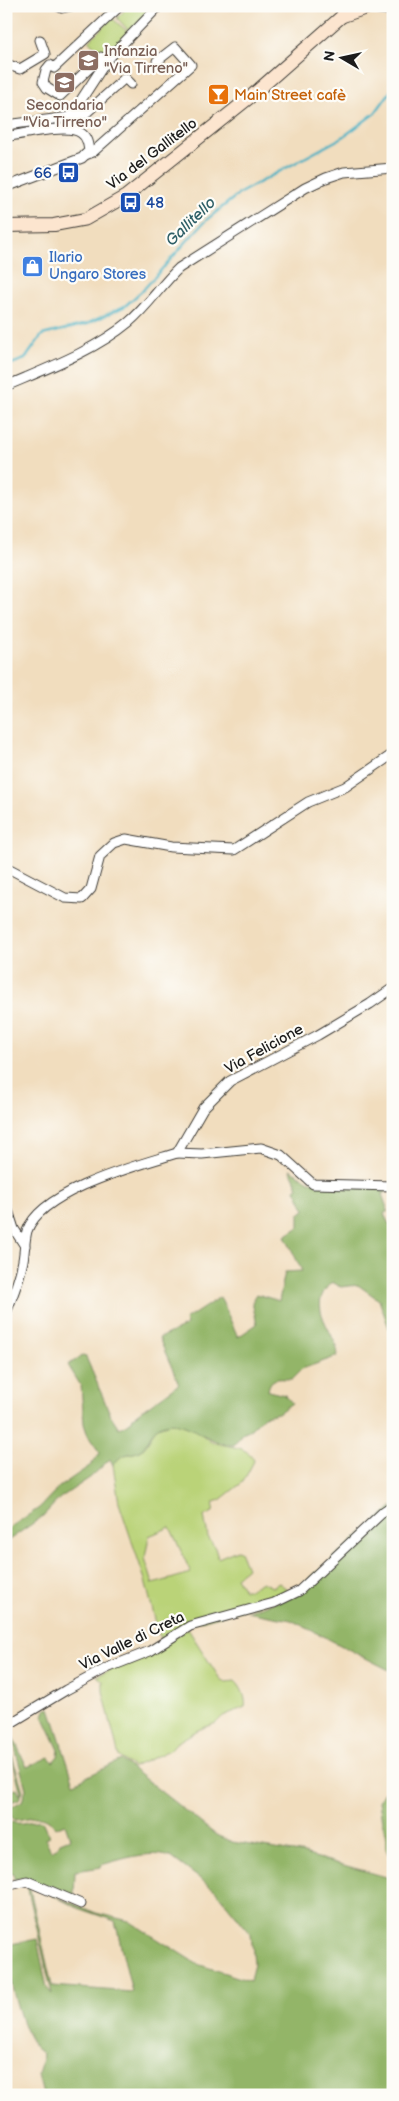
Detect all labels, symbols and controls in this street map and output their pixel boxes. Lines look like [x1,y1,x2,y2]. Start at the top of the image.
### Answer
north arrow [316,32,366,82]
place label: Infanzia "Via Tirreno" [104,42,188,78]
school or university icon: Infanzia "Via Tirreno" [76,48,100,72]
text: N [320,50,339,63]
school or university icon: Secondaria "Via Tirreno" [53,70,77,94]
bar icon: Main Street cafè [206,83,230,107]
place label: Main Street cafè [234,86,346,105]
place label: Secondaria "Via Tirreno" [23,96,107,132]
street label: Via del Gallitello [103,114,201,194]
bus stop icon: 66 [56,161,80,185]
place label: 66 [34,164,52,183]
bus stop icon: 48 [118,191,142,215]
water label: Gallitello [162,193,220,251]
place label: 48 [146,194,164,213]
place label: Ilario Ungaro Stores [49,248,147,284]
shop icon: Ilario Ungaro Stores [21,254,45,278]
street label: Via Felicione [221,1020,307,1078]
street label: Via Valle di Creta [76,1607,188,1675]

